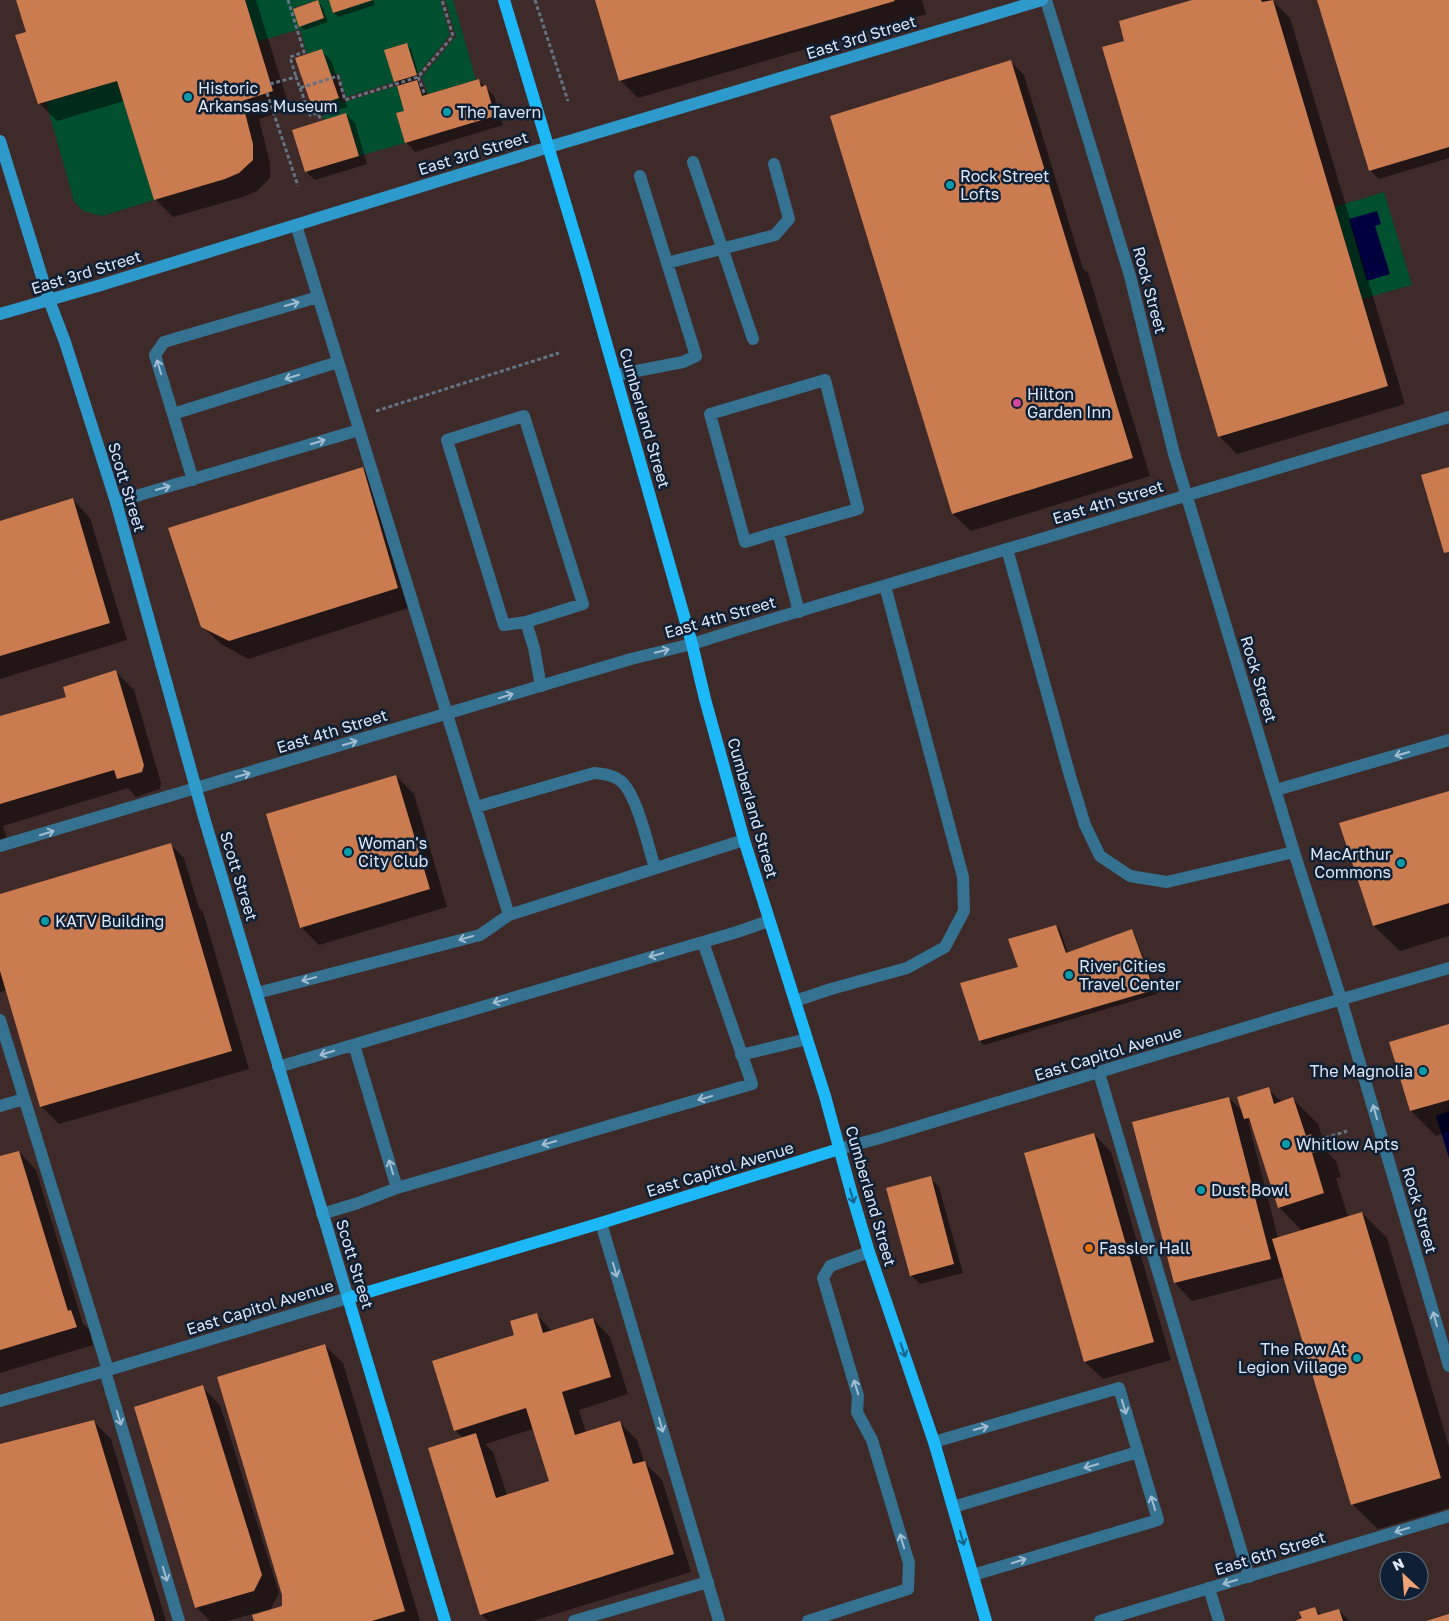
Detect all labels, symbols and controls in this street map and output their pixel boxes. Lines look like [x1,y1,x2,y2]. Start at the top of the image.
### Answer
street label: East 3rd Street [803,11,919,63]
place label: Historic Arkansas Museum [198,78,338,116]
marker: Historic Arkansas Museum [182,91,194,103]
place label: The Tavern [457,102,541,122]
marker: The Tavern [441,106,453,118]
street label: East 3rd Street [415,127,531,179]
place label: Rock Street Lofts [960,166,1049,204]
marker: Rock Street Lofts [944,179,956,191]
street label: Rock Street [1129,244,1171,336]
street label: East 3rd Street [28,246,144,298]
one-way arrow [284,299,300,309]
street label: Cumberland Street [615,345,675,491]
one-way arrow [153,359,163,375]
one-way arrow [284,372,300,382]
place label: Hilton Garden Inn [1027,384,1111,422]
marker: Hilton Garden Inn [1011,397,1023,409]
one-way arrow [310,437,326,447]
street label: Scott Street [104,440,150,534]
street label: East 4th Street [1050,476,1166,528]
one-way arrow [154,483,170,493]
street label: East 4th Street [662,592,778,642]
street label: Rock Street [1236,633,1282,725]
one-way arrow [653,646,669,655]
one-way arrow [498,691,514,701]
street label: East 4th Street [274,705,390,757]
street label: Cumberland Street [723,735,783,881]
one-way arrow [342,737,358,747]
one-way arrow [1395,749,1411,759]
one-way arrow [235,769,251,779]
one-way arrow [38,827,54,837]
street label: Scott Street [216,829,262,923]
place label: Woman's City Club [358,833,429,871]
place label: MacArthur Commons [1310,844,1391,882]
marker: Woman's City Club [342,846,354,858]
marker: MacArthur Commons [1395,857,1407,869]
place label: KATV Building [55,911,164,931]
marker: KATV Building [39,915,51,927]
one-way arrow [459,934,475,943]
one-way arrow [648,951,664,961]
place label: River Cities Travel Center [1079,956,1181,994]
marker: River Cities Travel Center [1063,969,1075,981]
one-way arrow [302,975,318,984]
one-way arrow [492,997,508,1007]
street label: East Capitol Avenue [1032,1021,1184,1085]
one-way arrow [320,1048,336,1058]
place label: The Magnolia [1309,1061,1413,1081]
marker: The Magnolia [1417,1065,1429,1077]
one-way arrow [697,1093,713,1103]
one-way arrow [1369,1105,1379,1121]
street label: Cumberland Street [841,1123,901,1269]
place label: Whitlow Apts [1296,1134,1399,1154]
street label: East Capitol Avenue [644,1137,796,1201]
marker: Whitlow Apts [1280,1138,1292,1150]
one-way arrow [541,1139,557,1149]
one-way arrow [385,1160,395,1176]
street label: Rock Street [1398,1164,1442,1256]
place label: Dust Bowl [1211,1180,1289,1200]
marker: Dust Bowl [1195,1184,1207,1196]
one-way arrow [847,1187,857,1203]
street label: Scott Street [332,1217,378,1311]
place label: Fassler Hall [1099,1238,1190,1258]
marker: Fassler Hall [1083,1242,1095,1254]
one-way arrow [611,1261,621,1277]
street label: East Capitol Avenue [184,1275,336,1339]
one-way arrow [1430,1311,1440,1327]
place label: The Row At Legion Village [1238,1339,1347,1377]
one-way arrow [898,1342,908,1358]
marker: The Row At Legion Village [1351,1352,1363,1364]
one-way arrow [850,1379,860,1395]
one-way arrow [1120,1398,1130,1414]
one-way arrow [114,1410,124,1426]
one-way arrow [657,1417,667,1433]
one-way arrow [973,1423,989,1433]
one-way arrow [1084,1462,1100,1472]
one-way arrow [1148,1496,1158,1512]
one-way arrow [1395,1526,1411,1536]
street label: East 6th Street [1212,1527,1328,1579]
one-way arrow [958,1530,967,1546]
one-way arrow [897,1533,907,1549]
north arrow [1379,1551,1429,1601]
text: N [1390,1554,1407,1574]
one-way arrow [1011,1556,1027,1566]
one-way arrow [161,1565,171,1581]
one-way arrow [1222,1578,1238,1588]

